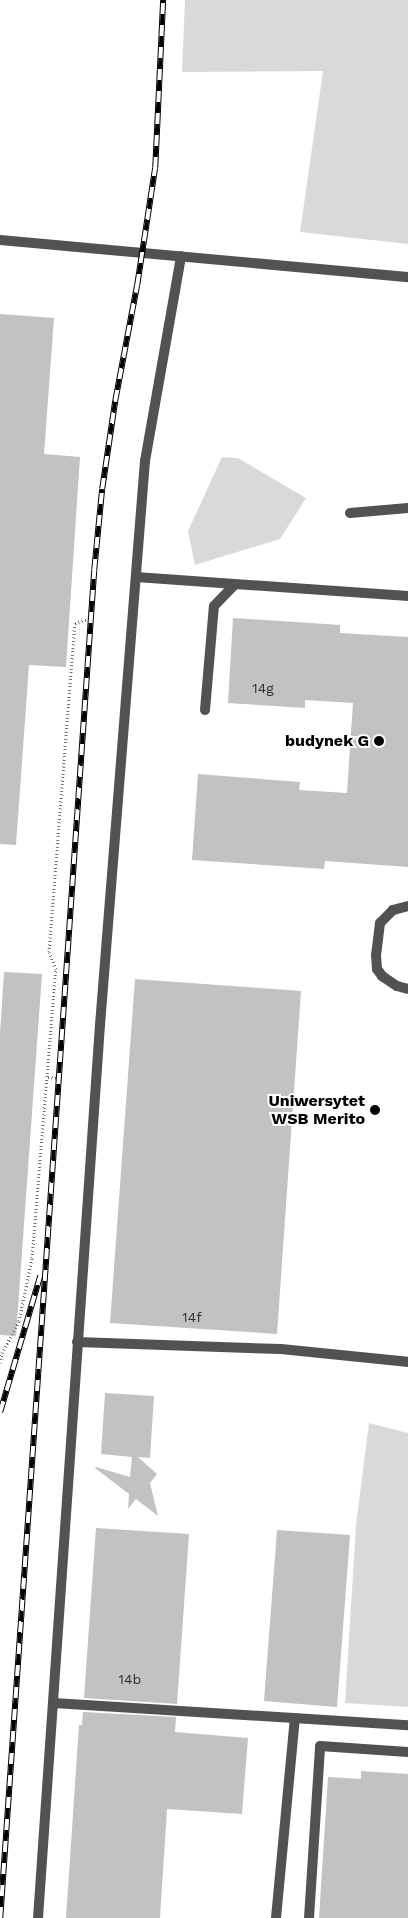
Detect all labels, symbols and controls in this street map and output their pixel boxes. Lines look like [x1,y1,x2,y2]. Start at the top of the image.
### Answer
house number: 14g [252,680,274,696]
place label: budynek G [285,731,369,751]
marker: budynek G [373,735,385,747]
place label: Uniwersytet WSB Merito [268,1091,365,1129]
marker: Uniwersytet WSB Merito [369,1104,381,1116]
house number: 14f [182,1309,202,1325]
house number: 14b [119,1671,141,1687]

